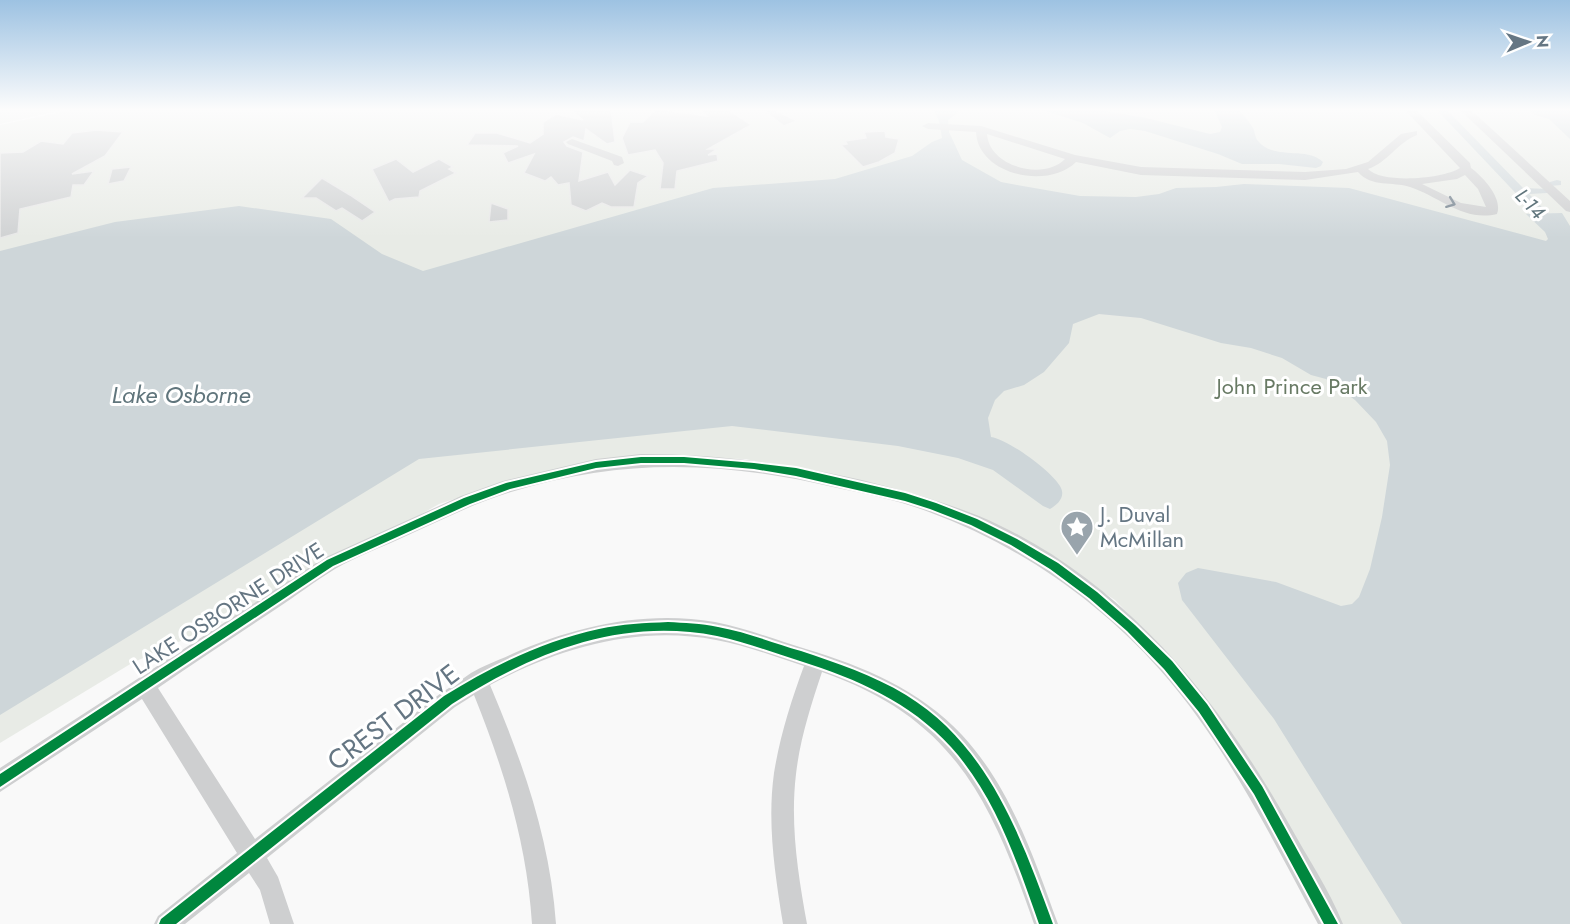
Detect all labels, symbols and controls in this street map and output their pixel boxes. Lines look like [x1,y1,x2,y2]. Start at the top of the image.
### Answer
north arrow [1498,12,1558,72]
text: N [1531,35,1554,48]
water label: L-14 [1508,182,1552,226]
one-way arrow [1445,196,1456,209]
park label: John Prince Park [1213,370,1368,402]
water label: Lake Osborne [112,377,250,412]
place label: J. Duval McMillan [1097,498,1184,555]
place icon: J. Duval McMillan [1059,509,1095,556]
street label: LAKE OSBORNE DRIVE [126,534,330,682]
street label: CREST DRIVE [319,654,467,780]

